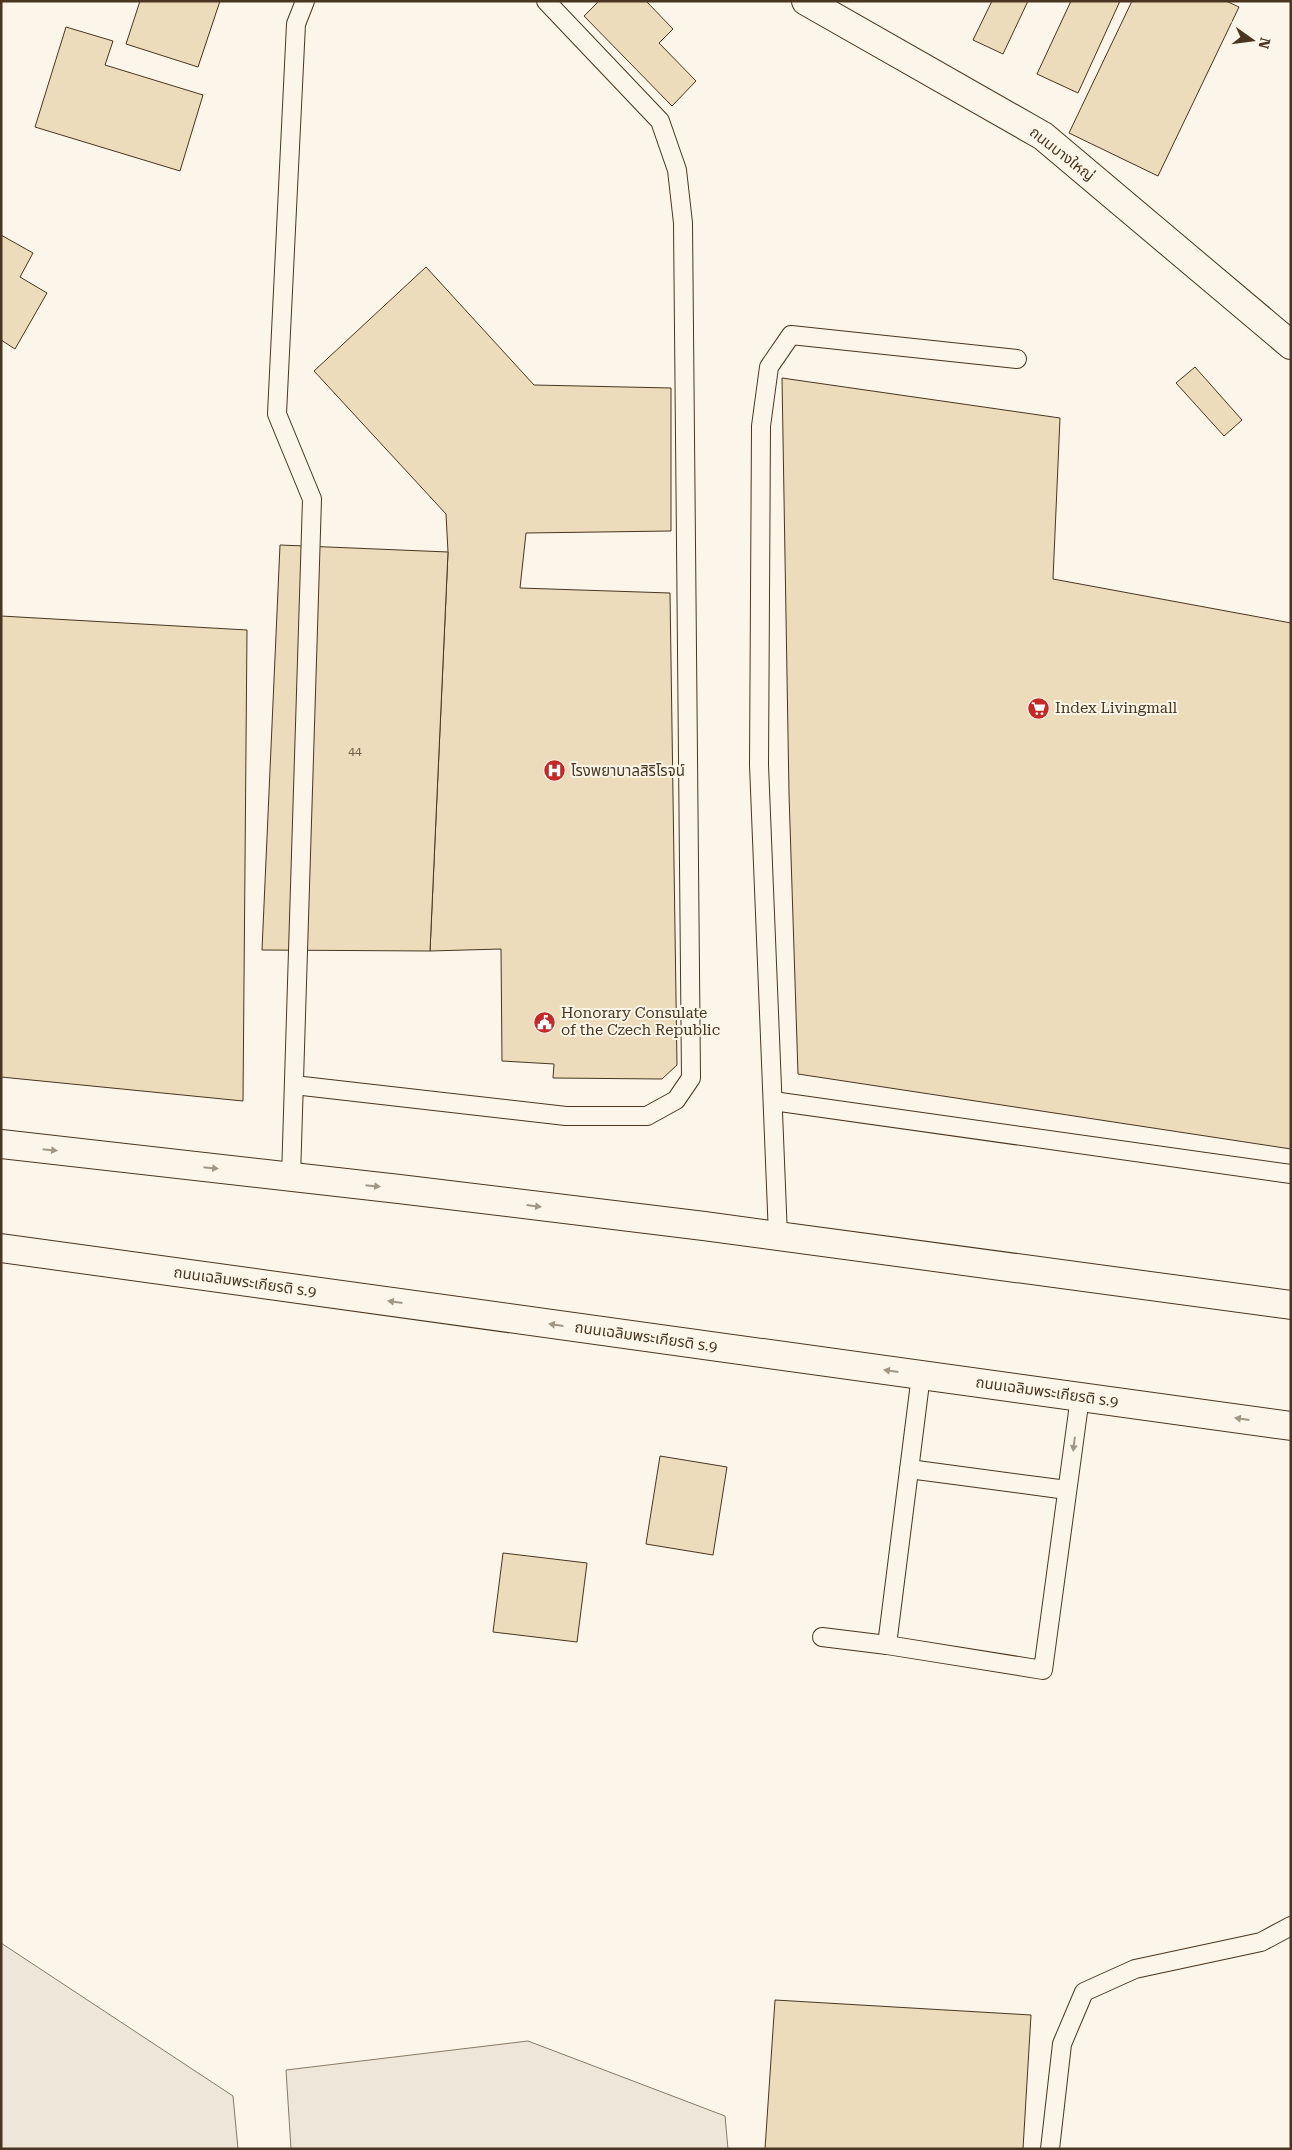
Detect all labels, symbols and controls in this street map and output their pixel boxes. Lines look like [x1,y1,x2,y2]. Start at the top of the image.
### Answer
north arrow [1227,15,1277,65]
text: N [1255,36,1274,51]
street label: ถนนบางใหญ่ [1026,123,1098,185]
supermarket icon: Index Livingmall [1027,696,1051,720]
place label: Index Livingmall [1055,699,1178,717]
house number: 44 [348,744,362,758]
hospital icon: โรงพยาบาลสิริโรจน์ [543,759,567,783]
place label: โรงพยาบาลสิริโรจน์ [571,762,685,780]
place label: Honorary Consulate of the Czech Republic [561,1004,720,1039]
public building icon: Honorary Consulate of the Czech Republic [533,1010,557,1034]
one-way arrow [42,1146,58,1154]
one-way arrow [203,1164,219,1172]
one-way arrow [365,1182,381,1190]
one-way arrow [526,1202,542,1210]
street label: ถนนเฉลิมพระเกียรติ ร.9 [172,1263,318,1301]
one-way arrow [387,1298,403,1306]
street label: ถนนเฉลิมพระเกียรติ ร.9 [573,1318,719,1356]
one-way arrow [548,1320,564,1328]
one-way arrow [882,1366,898,1374]
street label: ถนนเฉลิมพระเกียรติ ร.9 [974,1373,1120,1411]
one-way arrow [1234,1415,1250,1423]
one-way arrow [1070,1436,1078,1452]

